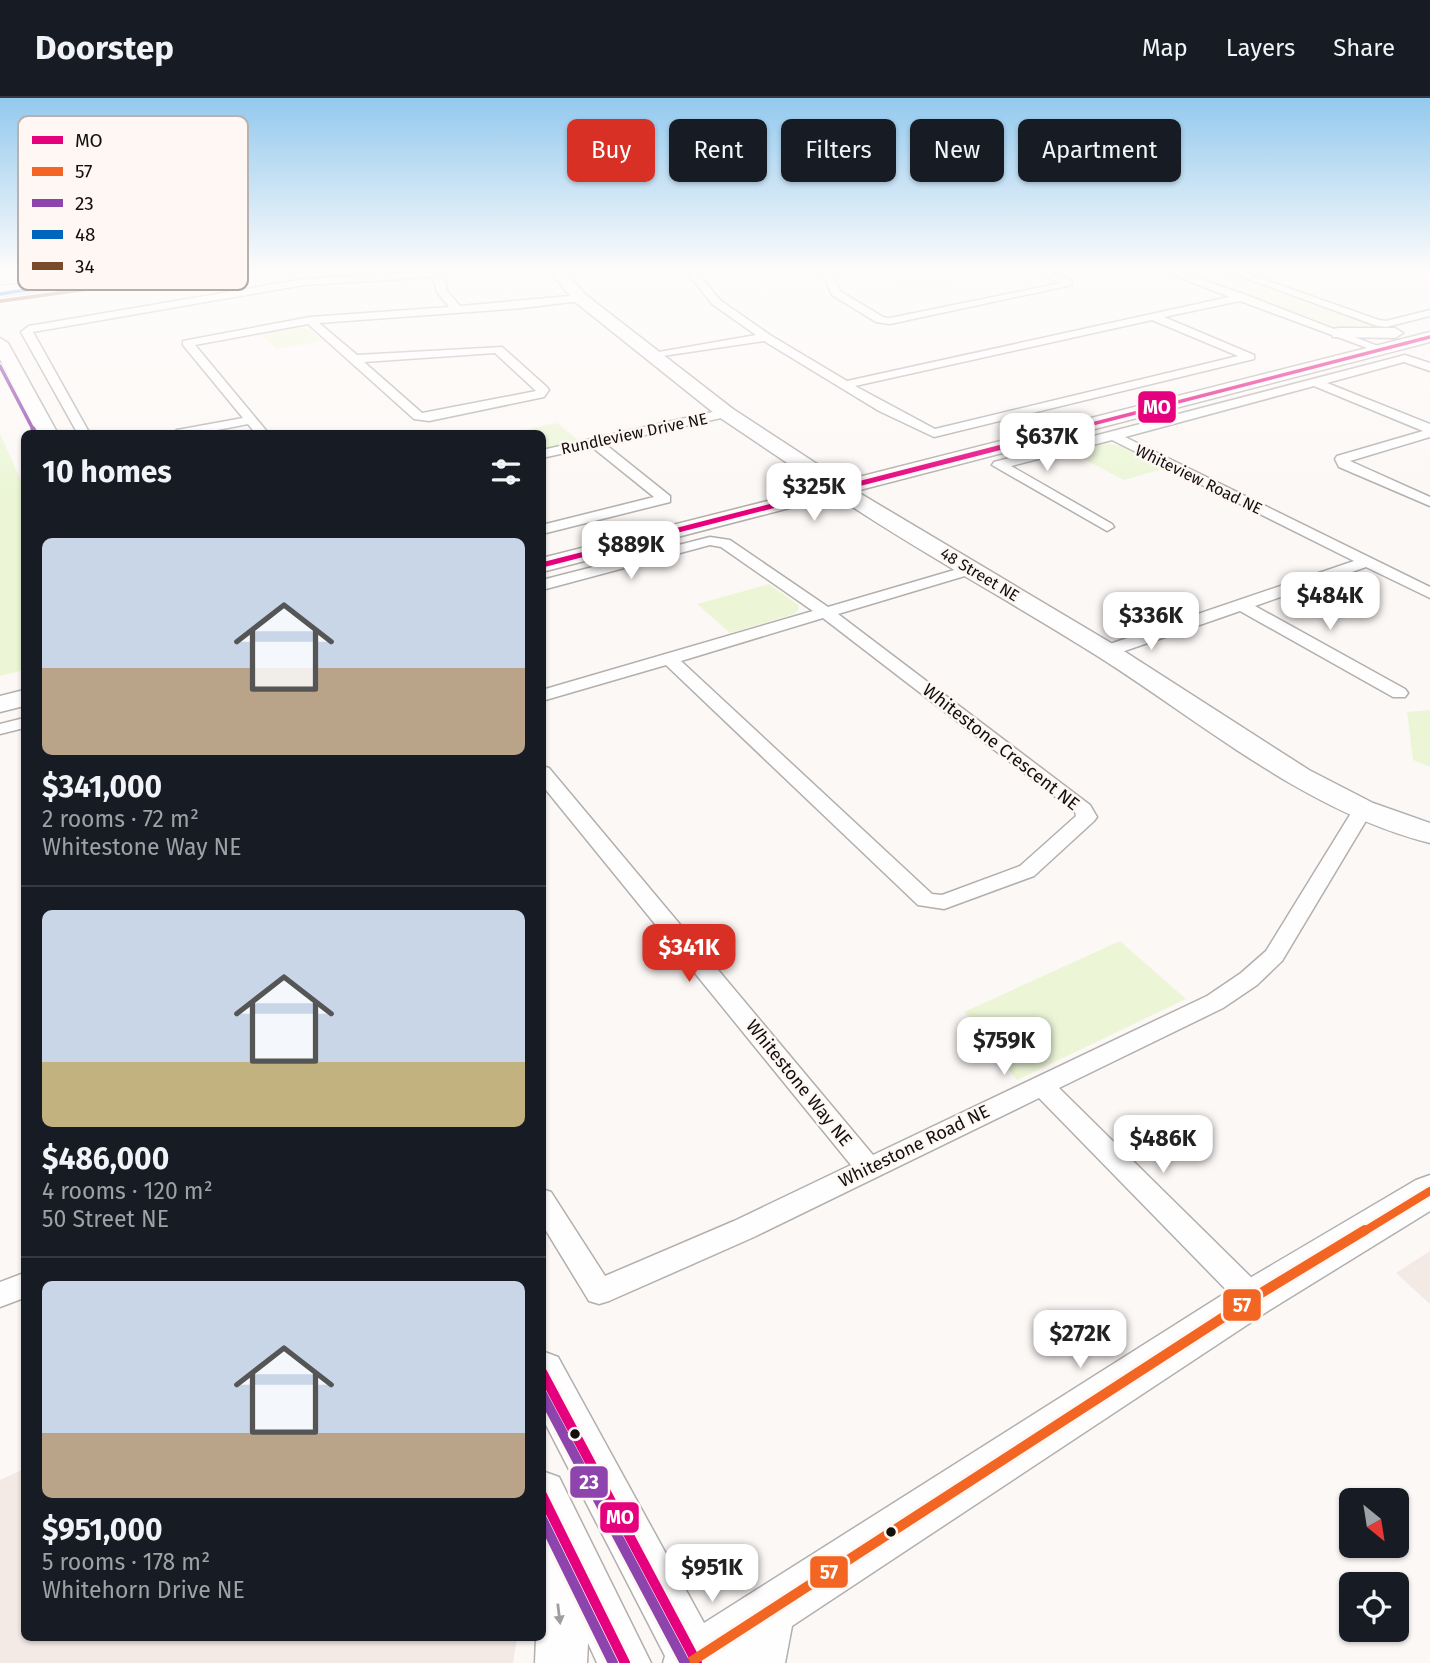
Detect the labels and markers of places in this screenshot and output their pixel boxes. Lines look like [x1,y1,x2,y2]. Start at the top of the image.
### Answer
pin: $637K [998,414,1096,473]
pin: $325K [765,464,863,523]
pin: $889K [582,522,680,581]
pin: $484K [1281,573,1379,632]
pin: $336K [1102,592,1200,652]
pin: $341K [640,924,738,984]
pin: $759K [955,1018,1053,1077]
pin: $486K [1114,1116,1212,1175]
pin: $272K [1031,1310,1129,1370]
unlabelled marker [568,1427,582,1441]
unlabelled marker [884,1525,898,1539]
pin: $951K [663,1544,761,1604]

